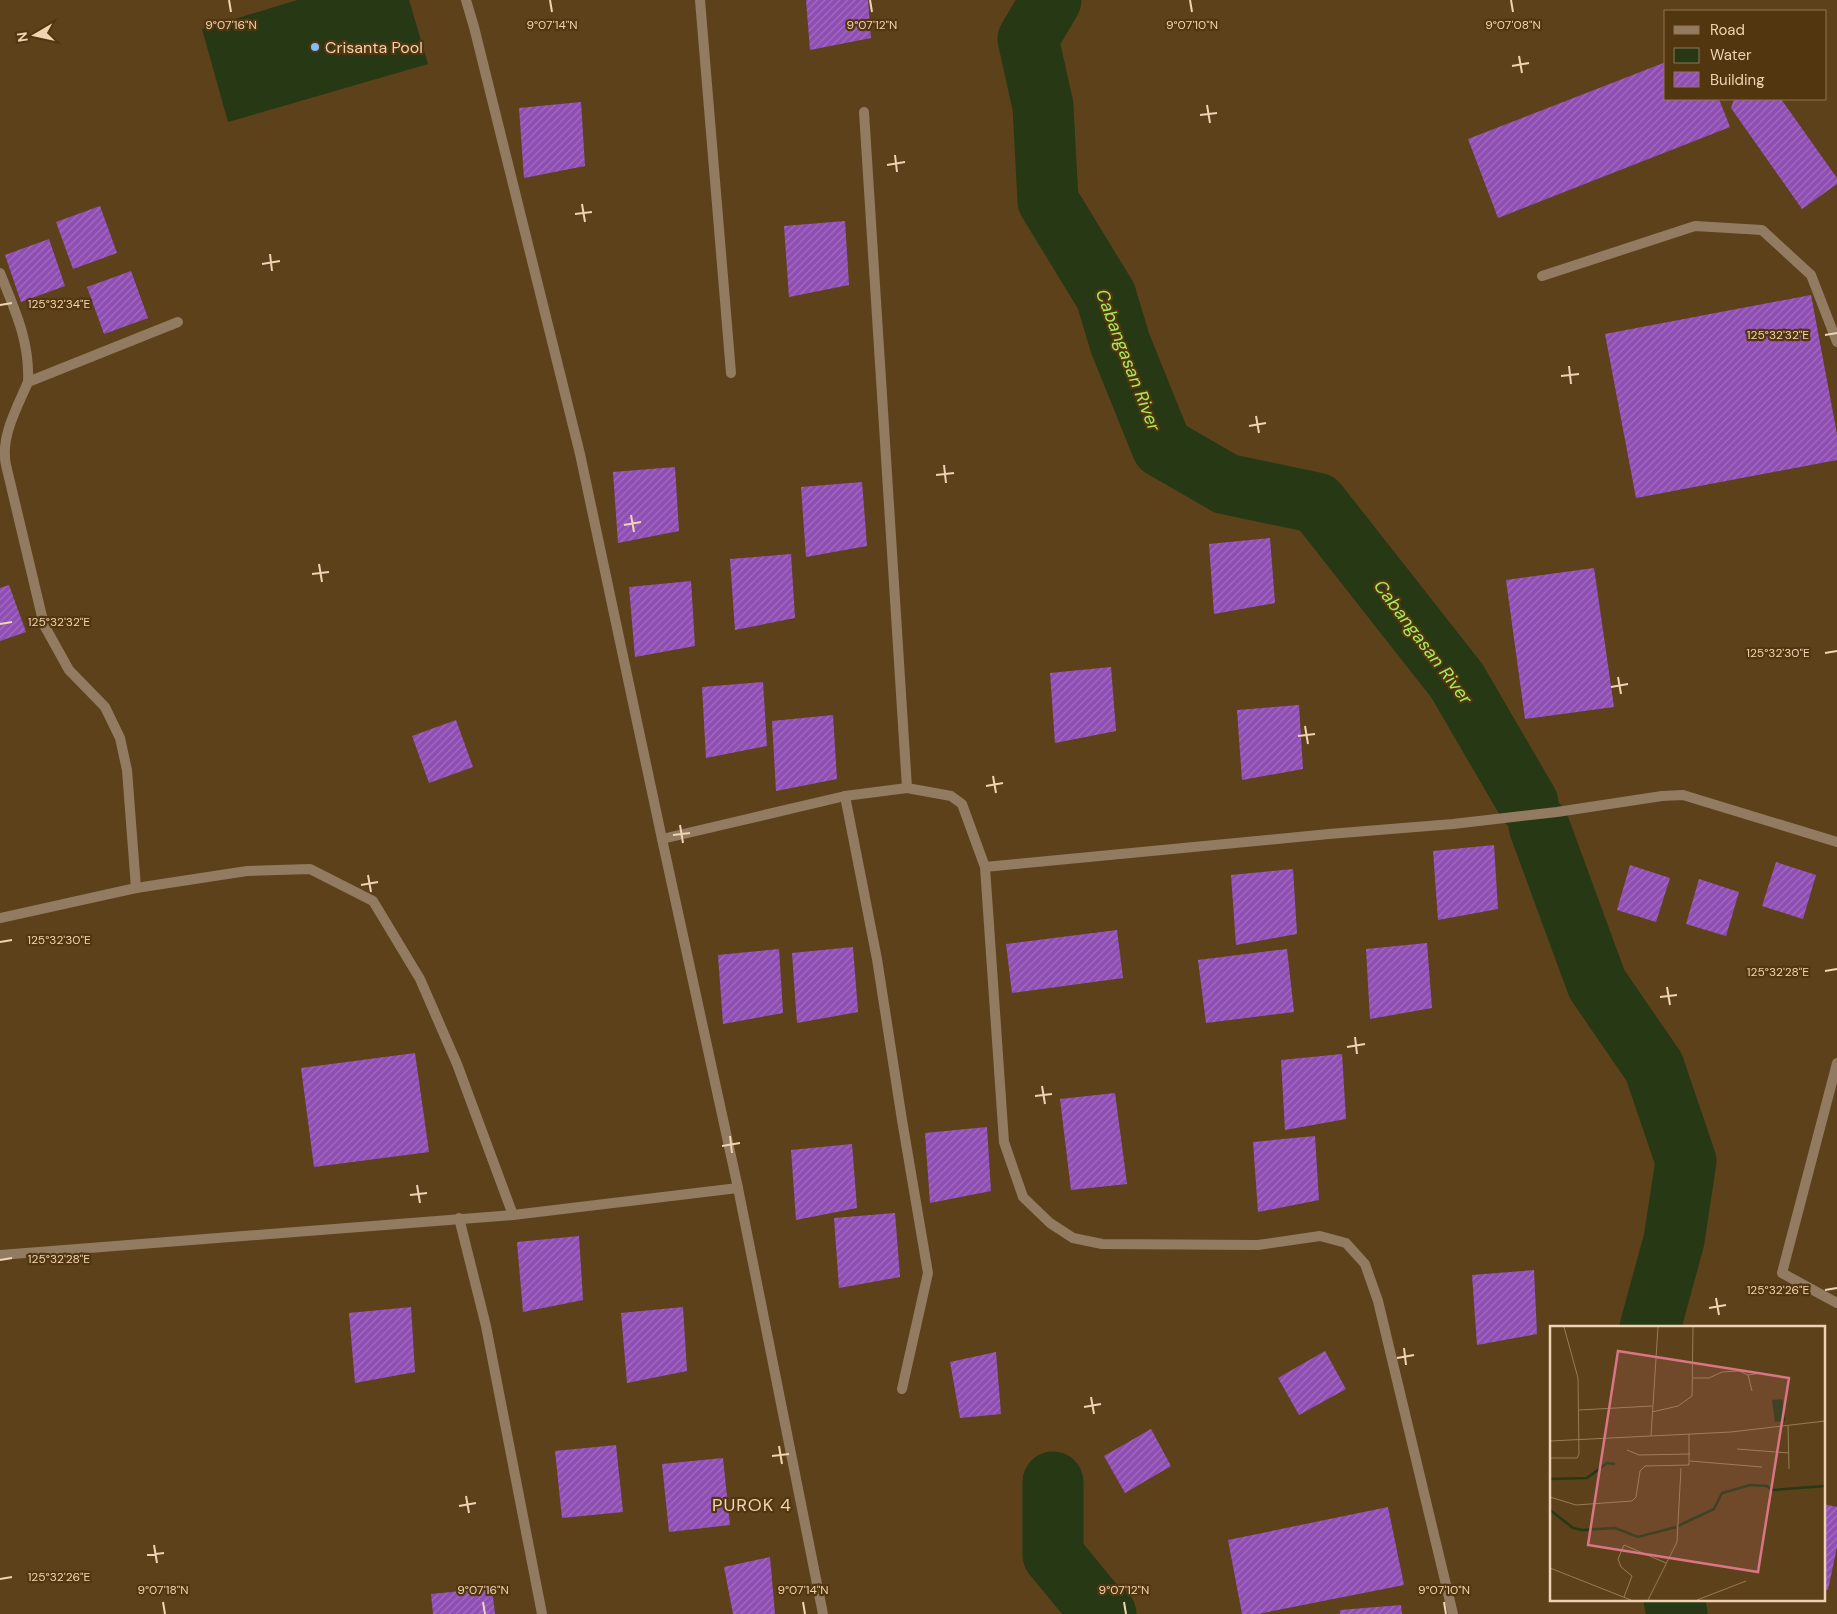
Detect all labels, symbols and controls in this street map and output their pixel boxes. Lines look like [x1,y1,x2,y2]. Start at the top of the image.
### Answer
north arrow [10,10,60,60]
legend [1664,10,1827,100]
text: 9°07'16"N [205,17,257,33]
text: 9°07'14"N [526,17,578,33]
text: 9°07'12"N [847,17,897,33]
text: 9°07'10"N [1166,17,1218,33]
text: 9°07'08"N [1485,17,1541,33]
text: Road [1710,20,1745,40]
text: N [12,31,32,43]
place label: Crisanta Pool [325,37,423,58]
marker: Crisanta Pool [309,41,321,53]
text: Water [1710,45,1752,65]
text: Building [1710,70,1765,90]
water label: Cabangasan River [1090,286,1167,436]
text: 125°32'34"E [28,296,91,312]
text: 125°32'32"E [1747,327,1809,343]
water label: Cabangasan River [1368,575,1479,710]
text: 125°32'32"E [28,614,90,630]
text: 125°32'30"E [1746,645,1810,661]
text: 125°32'30"E [27,932,91,948]
text: 125°32'28"E [1747,964,1809,980]
text: 125°32'28"E [28,1251,90,1267]
text: 125°32'26"E [1747,1282,1810,1298]
inset map [1550,1326,1824,1602]
district label: PUROK 4 [712,1493,792,1517]
text: 125°32'26"E [28,1569,91,1585]
text: 9°07'18"N [137,1582,189,1598]
text: 9°07'16"N [457,1582,509,1598]
text: 9°07'14"N [777,1582,829,1598]
text: 9°07'12"N [1099,1582,1149,1598]
text: 9°07'10"N [1418,1582,1470,1598]

